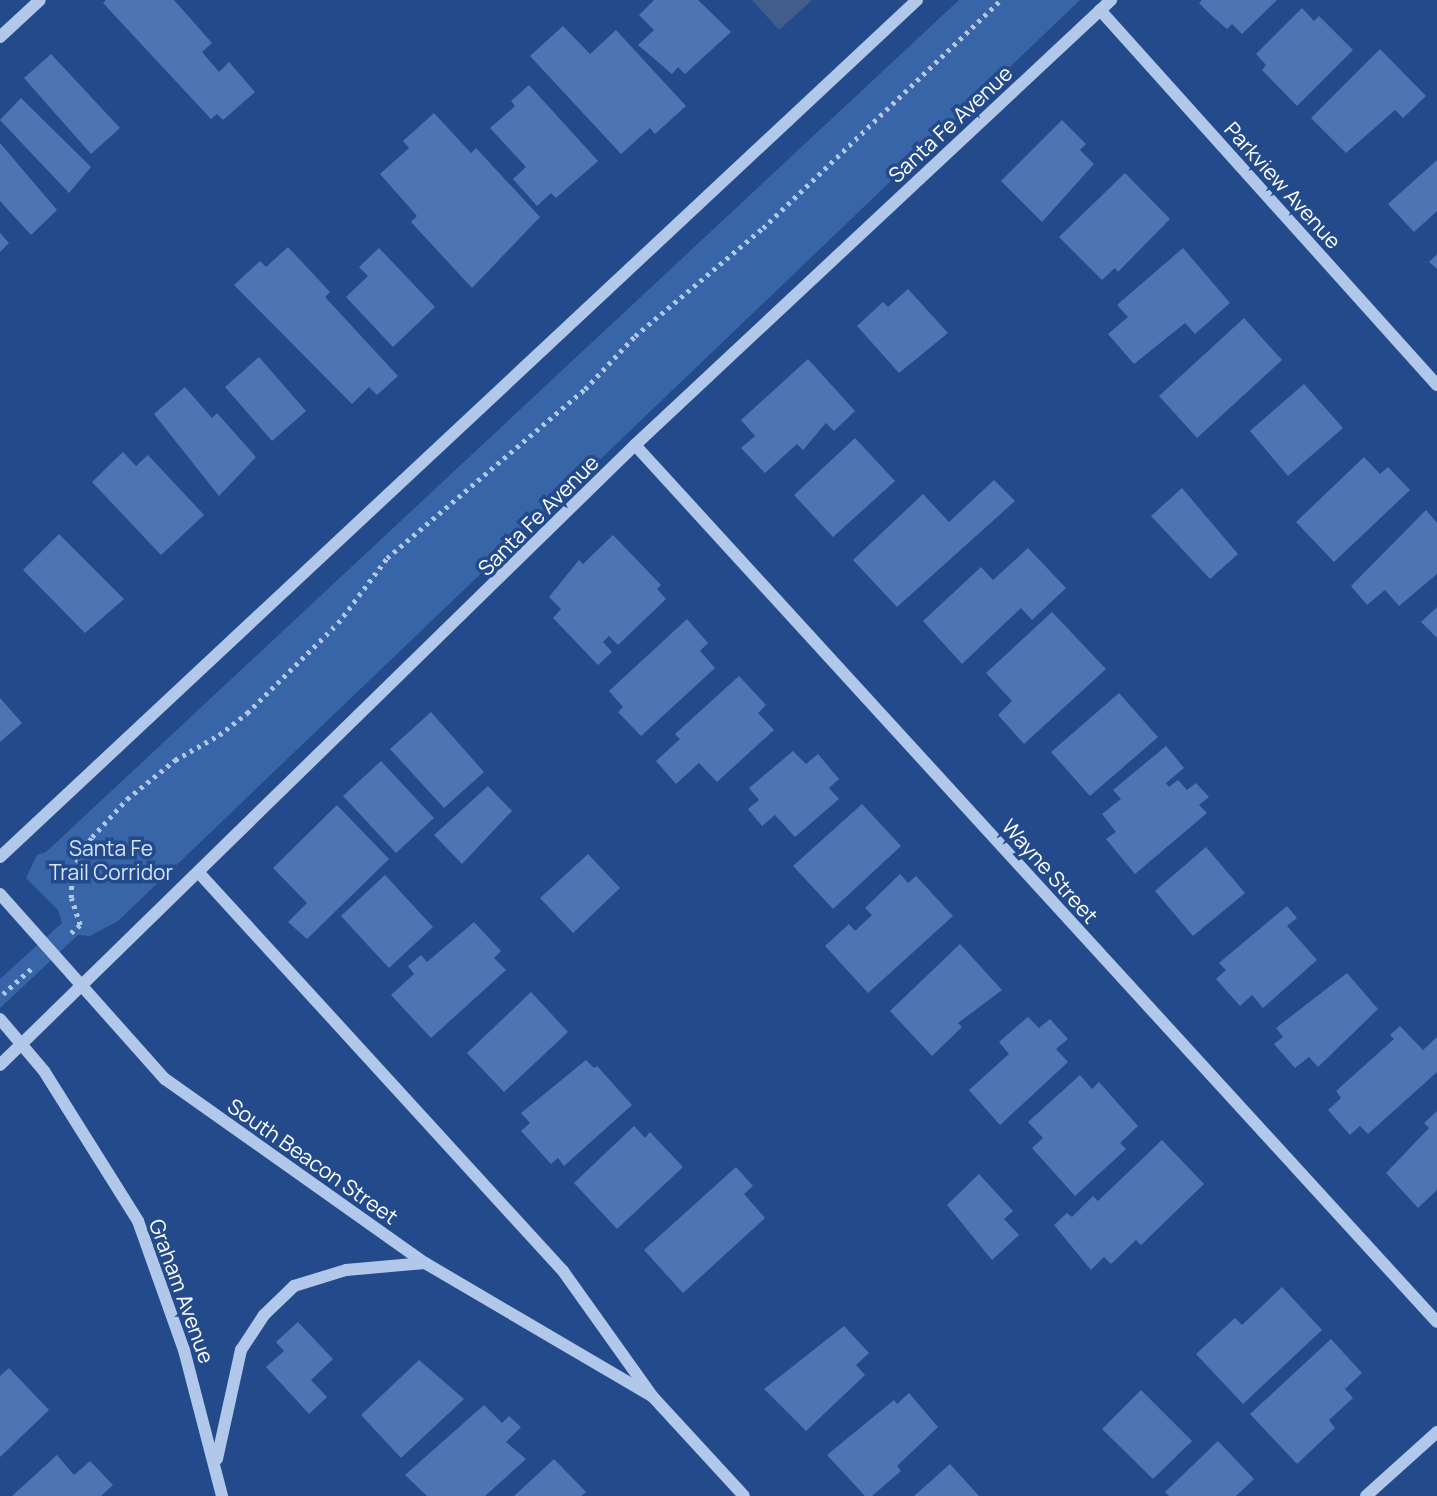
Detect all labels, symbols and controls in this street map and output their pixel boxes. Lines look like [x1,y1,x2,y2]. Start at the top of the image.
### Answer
street label: Santa Fe Avenue [883,60,1017,188]
street label: Parkview Avenue [1220,117,1346,253]
street label: Santa Fe Avenue [473,450,603,580]
street label: Wayne Street [997,814,1103,928]
park label: Santa Fe Trail Corridor [49,835,173,885]
street label: South Beacon Street [223,1093,403,1229]
street label: Graham Avenue [144,1215,220,1367]

